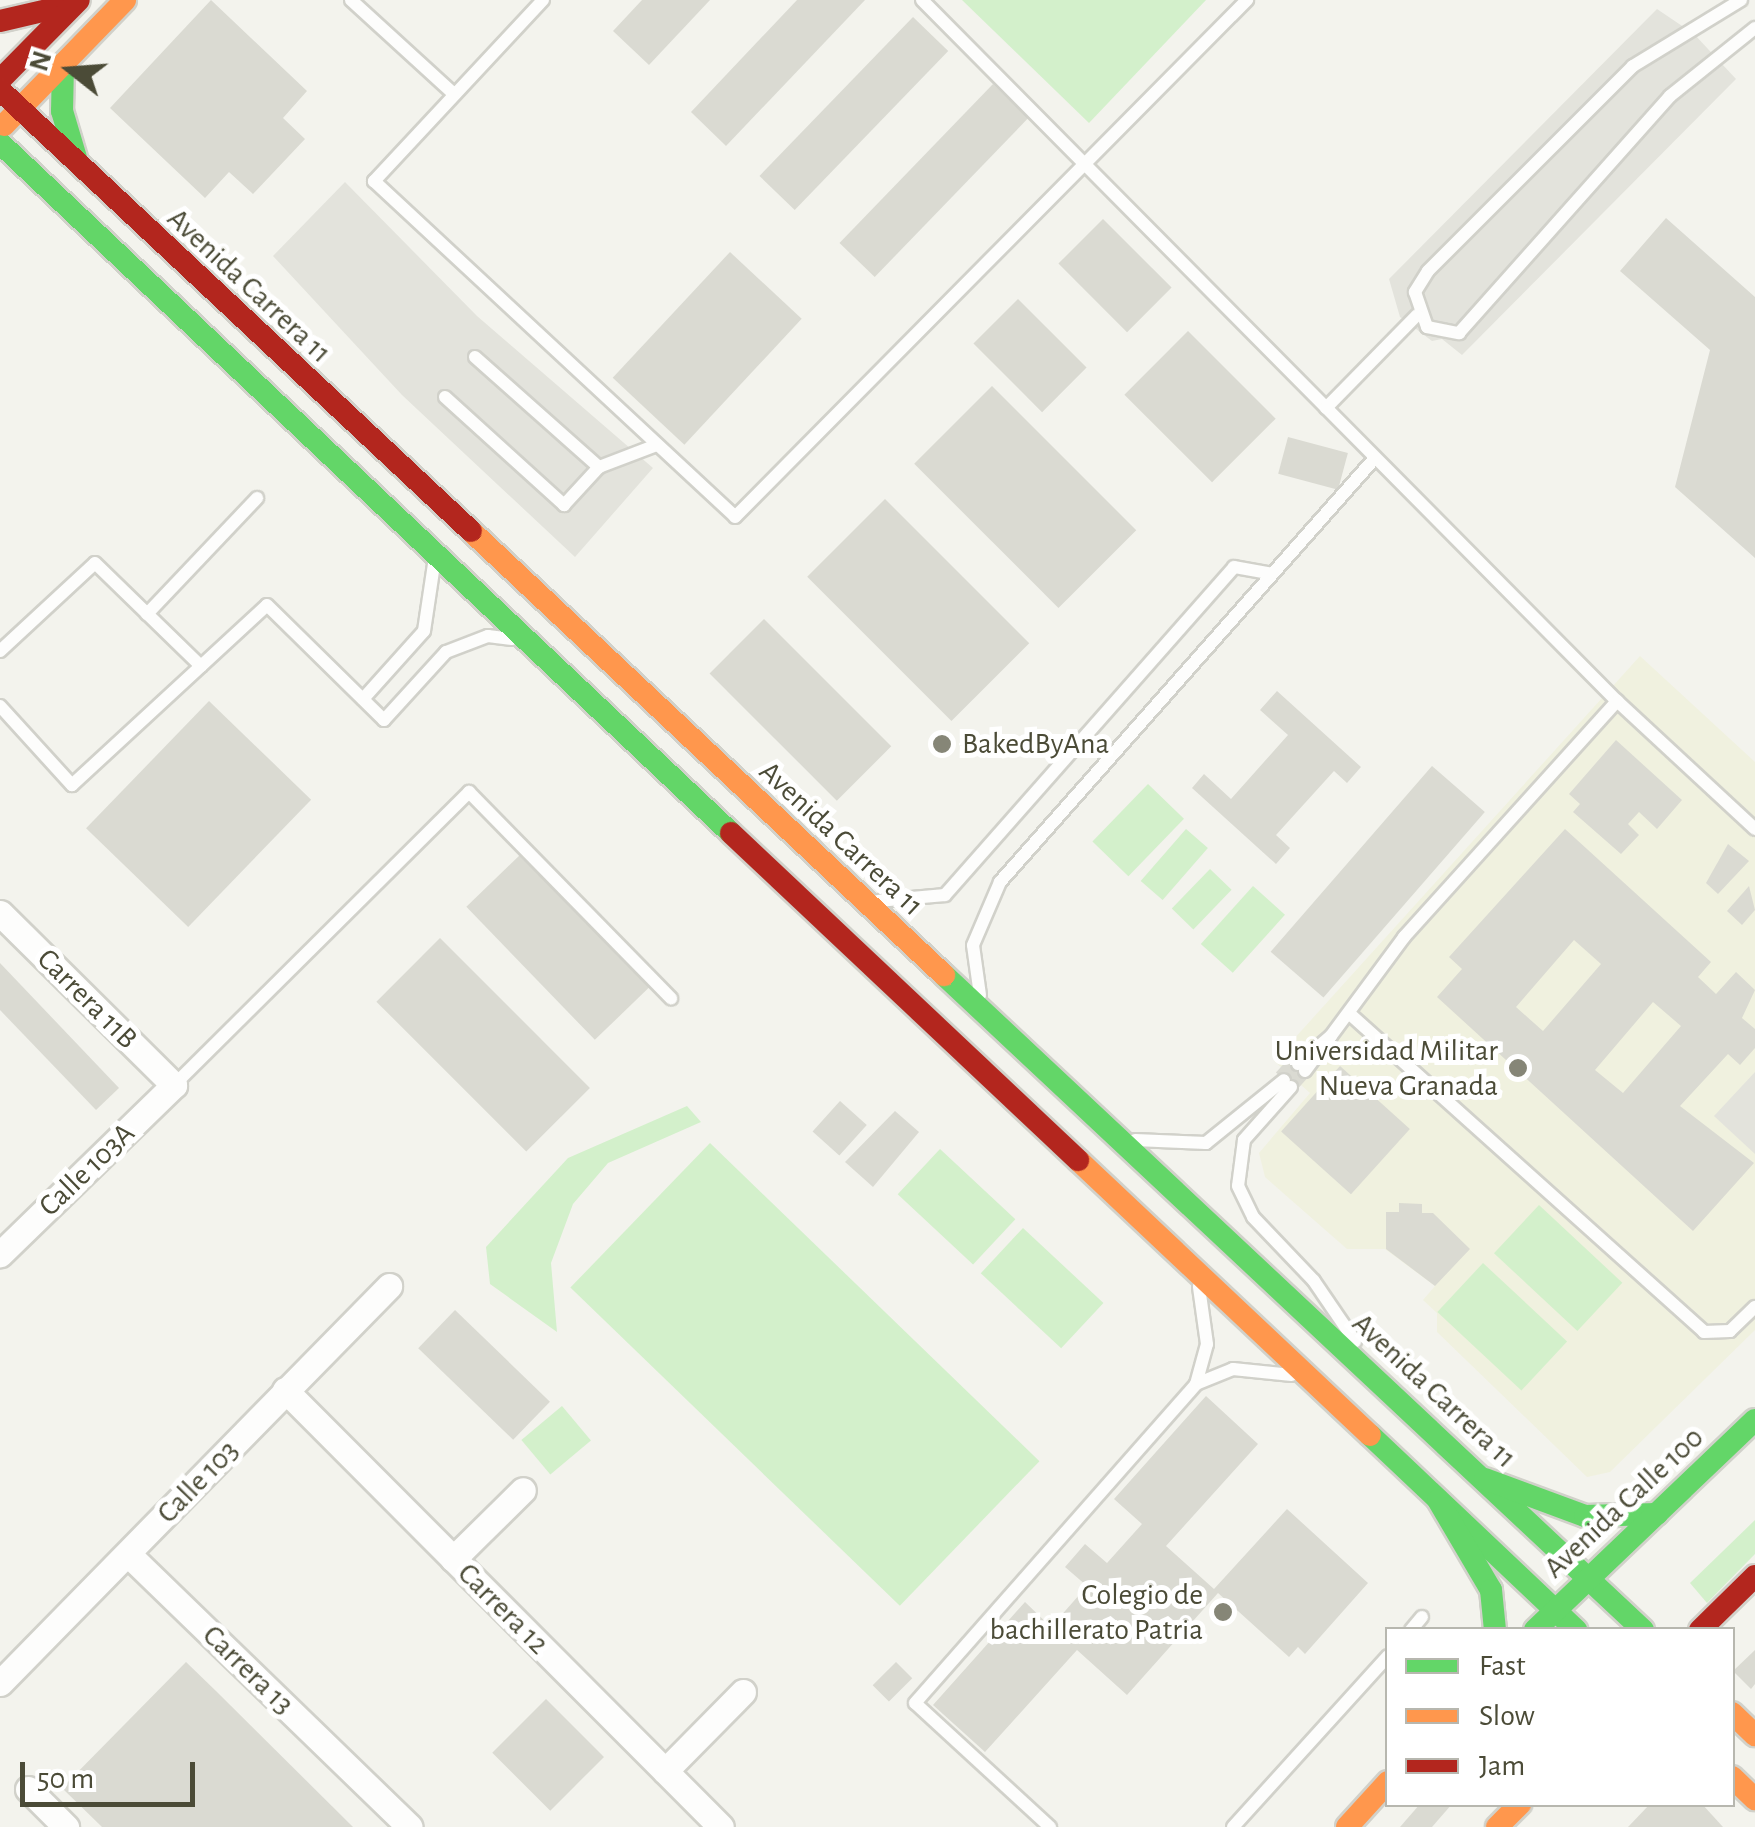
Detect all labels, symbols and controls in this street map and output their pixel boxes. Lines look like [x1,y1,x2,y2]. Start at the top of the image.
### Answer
north arrow [20,20,120,120]
text: N [25,48,58,75]
street label: Avenida Carrera 11 [160,201,338,371]
place label: BakedByAna [962,726,1109,762]
marker: BakedByAna [931,733,953,755]
street label: Avenida Carrera 11 [752,754,930,924]
street label: Carrera 11B [29,941,145,1057]
place label: Universidad Militar Nueva Granada [1275,1033,1498,1104]
marker: Universidad Militar Nueva Granada [1507,1057,1529,1079]
street label: Calle 103A [32,1116,142,1224]
street label: Avenida Carrera 11 [1345,1306,1523,1476]
street label: Avenida Calle 100 [1537,1420,1711,1586]
street label: Calle 103 [150,1433,246,1531]
street label: Carrera 12 [450,1556,556,1662]
place label: Colegio de bachillerato Patria [990,1577,1203,1648]
marker: Colegio de bachillerato Patria [1212,1601,1234,1623]
street label: Carrera 13 [195,1618,301,1722]
legend [1385,1627,1735,1807]
text: Fast [1479,1651,1526,1681]
text: Slow [1479,1701,1535,1731]
scale bar [25,1742,200,1804]
text: Jam [1479,1751,1525,1781]
text: 50 m [37,1764,94,1794]

